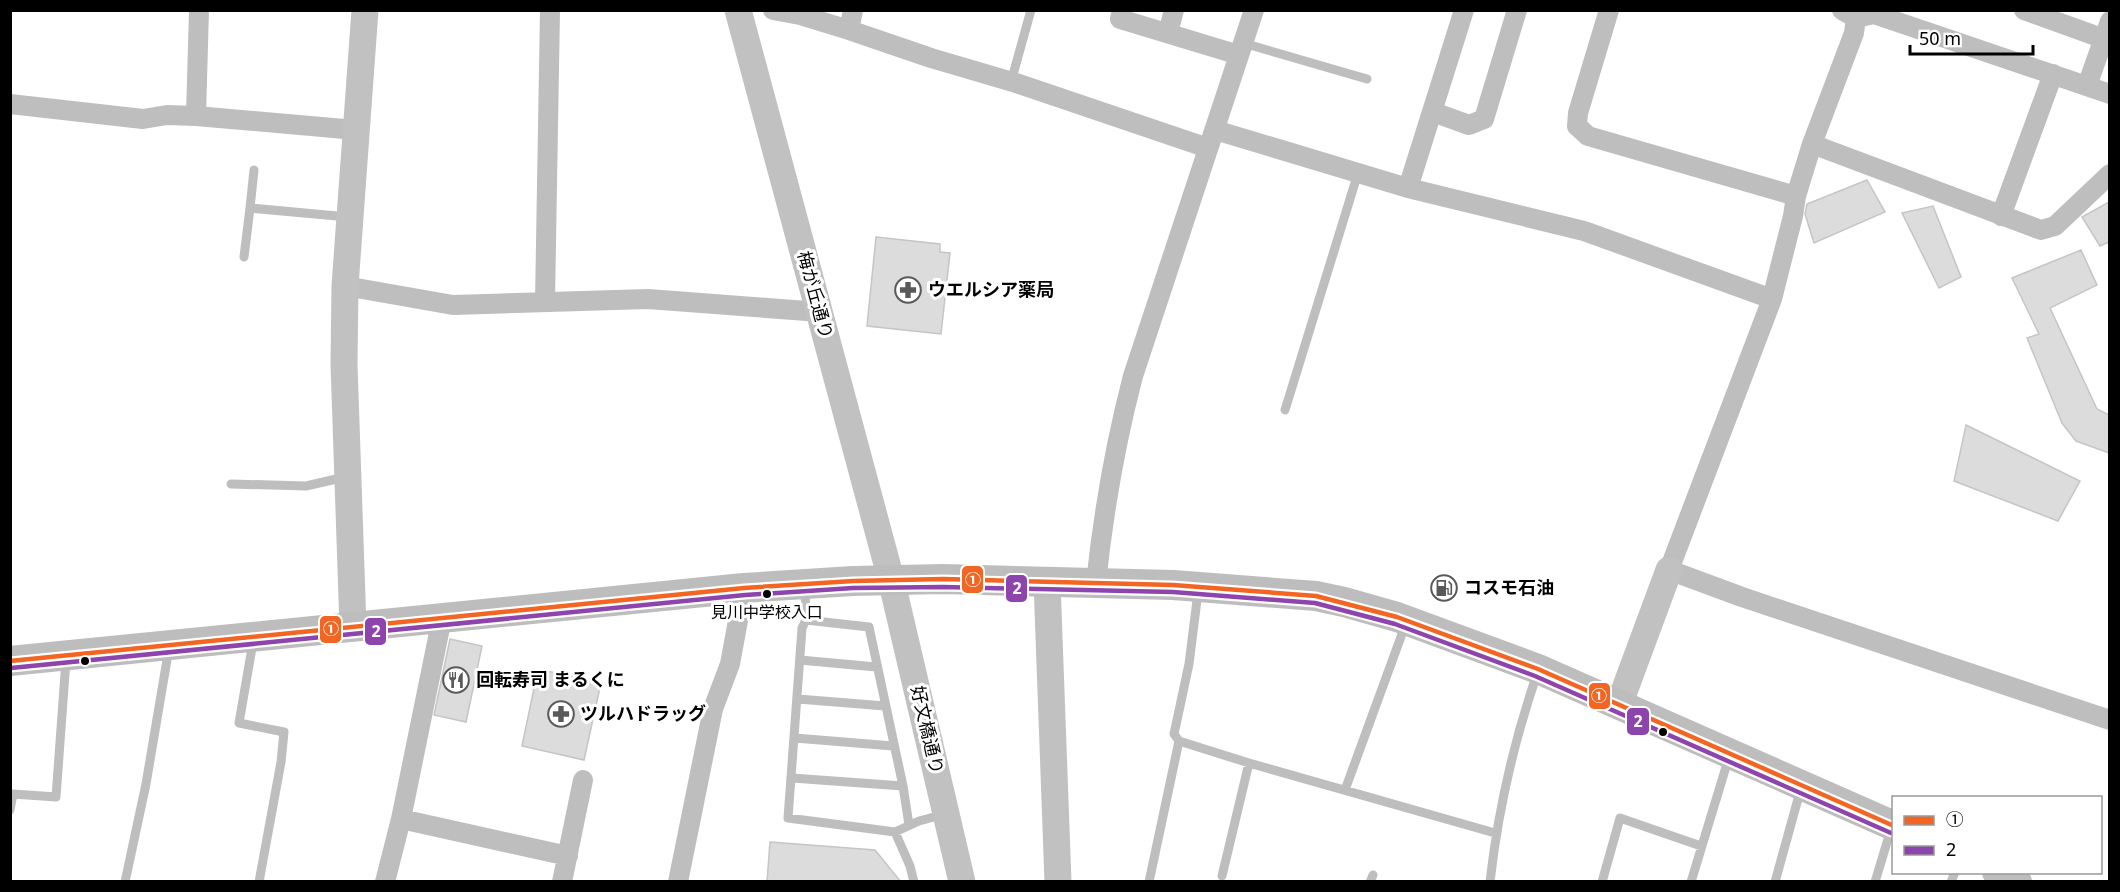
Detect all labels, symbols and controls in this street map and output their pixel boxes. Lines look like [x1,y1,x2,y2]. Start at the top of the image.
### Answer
scale bar [1910,18,2033,56]
text: 50 m [1919,26,1961,50]
street label: 梅が丘通り [793,248,839,341]
pharmacy icon: ウエルシア薬局 [893,275,923,305]
place label: ウエルシア薬局 [928,277,1054,301]
line badge: ① [961,565,984,594]
text: ① [965,569,981,591]
fuel station icon: コスモ石油 [1429,573,1459,603]
line badge: 2 [1005,574,1028,603]
place label: コスモ石油 [1464,575,1554,599]
text: 2 [1012,577,1022,599]
marker: 見川中学校入口 [761,588,773,600]
place label: 見川中学校入口 [711,601,823,623]
line badge: ① [319,615,342,644]
line badge: 2 [364,617,387,646]
text: ① [323,618,339,640]
text: 2 [371,620,381,642]
unlabelled marker [79,655,91,667]
restaurant icon: 回転寿司 まるくに [441,665,471,695]
place label: 回転寿司 まるくに [476,667,625,691]
line badge: ① [1588,682,1611,710]
street label: 好文橋通り [906,683,950,776]
text: ① [1591,685,1607,707]
pharmacy icon: ツルハドラッグ [546,699,576,729]
place label: ツルハドラッグ [580,701,706,725]
line badge: 2 [1626,707,1650,736]
text: 2 [1633,710,1643,732]
unlabelled marker [1657,726,1669,738]
legend [1892,796,2102,874]
text: ① [1946,807,1964,831]
text: 2 [1946,837,1956,861]

